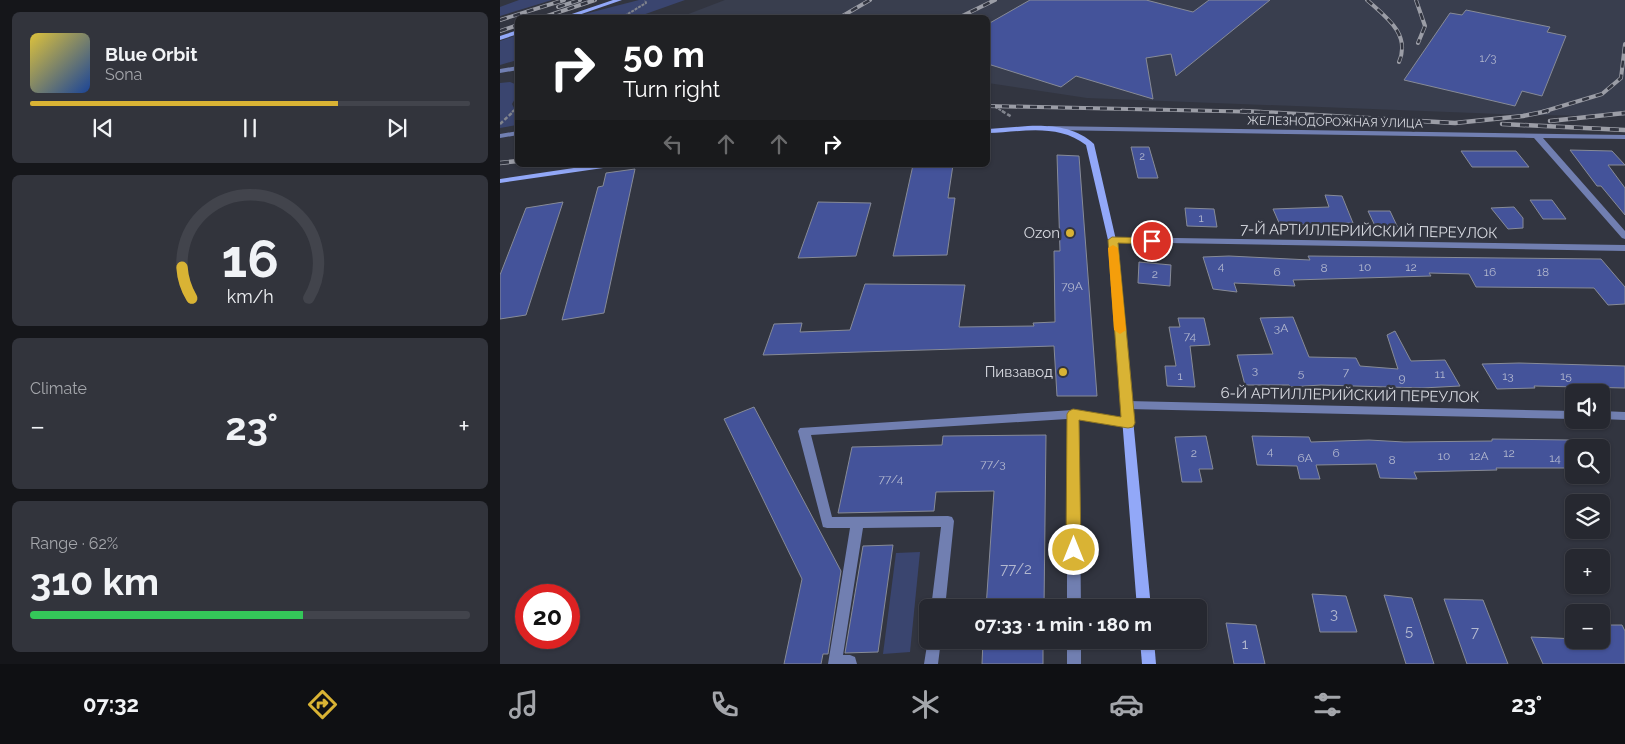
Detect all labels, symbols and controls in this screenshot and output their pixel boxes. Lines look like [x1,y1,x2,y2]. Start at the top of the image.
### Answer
text: 50 m [623,34,705,75]
icon: right [540,35,605,100]
text: Blue Orbit [105,43,197,65]
house number: 1/3 [1480,52,1497,65]
text: Sona [105,65,142,84]
text: Turn right [623,76,720,102]
street label: ЖЕЛЕЗНОДОРОЖНАЯ УЛИЦА [1247,113,1423,131]
icon: previous [89,114,117,142]
icon: pause [236,114,264,142]
icon: next [383,114,411,142]
icon: left [659,130,687,158]
icon: ahead [712,130,740,158]
icon: ahead [765,130,793,158]
icon: right [818,130,846,158]
house number: 2 [1139,150,1145,163]
house number: 1 [1198,211,1204,225]
pin [1131,220,1173,262]
street label: 7-Й АРТИЛЛЕРИЙСКИЙ ПЕРЕУЛОК [1240,220,1498,242]
place label: Ozon [1024,224,1060,242]
marker: Ozon [1064,227,1076,239]
icon: arrive [1138,227,1166,255]
text: 16 [221,228,279,289]
house number: 4 [1218,259,1225,273]
house number: 10 [1359,260,1371,274]
house number: 12 [1405,260,1417,274]
house number: 8 [1320,261,1328,275]
house number: 6 [1273,265,1281,279]
house number: 16 [1484,265,1496,279]
house number: 18 [1537,265,1549,279]
house number: 2 [1152,267,1158,281]
house number: 79А [1061,279,1083,293]
text: km/h [226,286,274,307]
house number: 3А [1274,321,1288,335]
house number: 74 [1184,329,1197,343]
place label: Пивзавод [985,363,1053,381]
house number: 3 [1252,363,1258,377]
house number: 7 [1343,365,1350,379]
marker: Пивзавод [1057,366,1069,378]
house number: 5 [1298,366,1305,380]
house number: 11 [1435,367,1445,381]
house number: 1 [1177,369,1183,383]
house number: 13 [1502,369,1514,383]
house number: 15 [1560,369,1572,383]
house number: 9 [1398,371,1406,385]
text: Climate [30,379,87,398]
street label: 6-Й АРТИЛЛЕРИЙСКИЙ ПЕРЕУЛОК [1220,384,1480,406]
map controls [1565,384,1610,649]
button: sound [1565,384,1610,429]
text: 23° [225,404,278,449]
text: − [30,410,45,443]
text: + [458,410,470,443]
button: search [1565,439,1610,484]
house number: 4 [1267,444,1274,458]
house number: 2 [1191,446,1197,460]
house number: 6 [1332,446,1340,460]
house number: 12 [1503,446,1515,460]
house number: 10 [1438,449,1450,463]
house number: 12А [1469,449,1489,463]
house number: 6А [1297,451,1313,465]
house number: 14 [1549,451,1561,465]
house number: 8 [1388,453,1396,467]
house number: 77/3 [980,457,1006,471]
house number: 77/4 [879,472,904,486]
button: layers [1565,494,1610,539]
position arrow [1047,523,1099,575]
text: Range · 62% [30,534,118,553]
button: + [1565,549,1610,594]
text: 310 km [30,559,159,604]
house number: 77/2 [1000,560,1032,578]
speed limit sign: 20 [515,584,580,649]
button: − [1565,604,1610,649]
house number: 3 [1330,605,1338,623]
text: 07:33 · 1 min · 180 m [974,613,1152,635]
house number: 5 [1405,622,1413,640]
house number: 7 [1471,623,1479,641]
house number: 1 [1242,635,1249,653]
icon: directions [305,687,340,722]
icon: music [506,687,541,722]
icon: phone [707,687,742,722]
icon: climate [908,687,943,722]
icon: car [1109,687,1144,722]
icon: filters [1310,687,1345,722]
text: 07:32 [83,691,139,717]
text: 23° [1511,691,1542,717]

